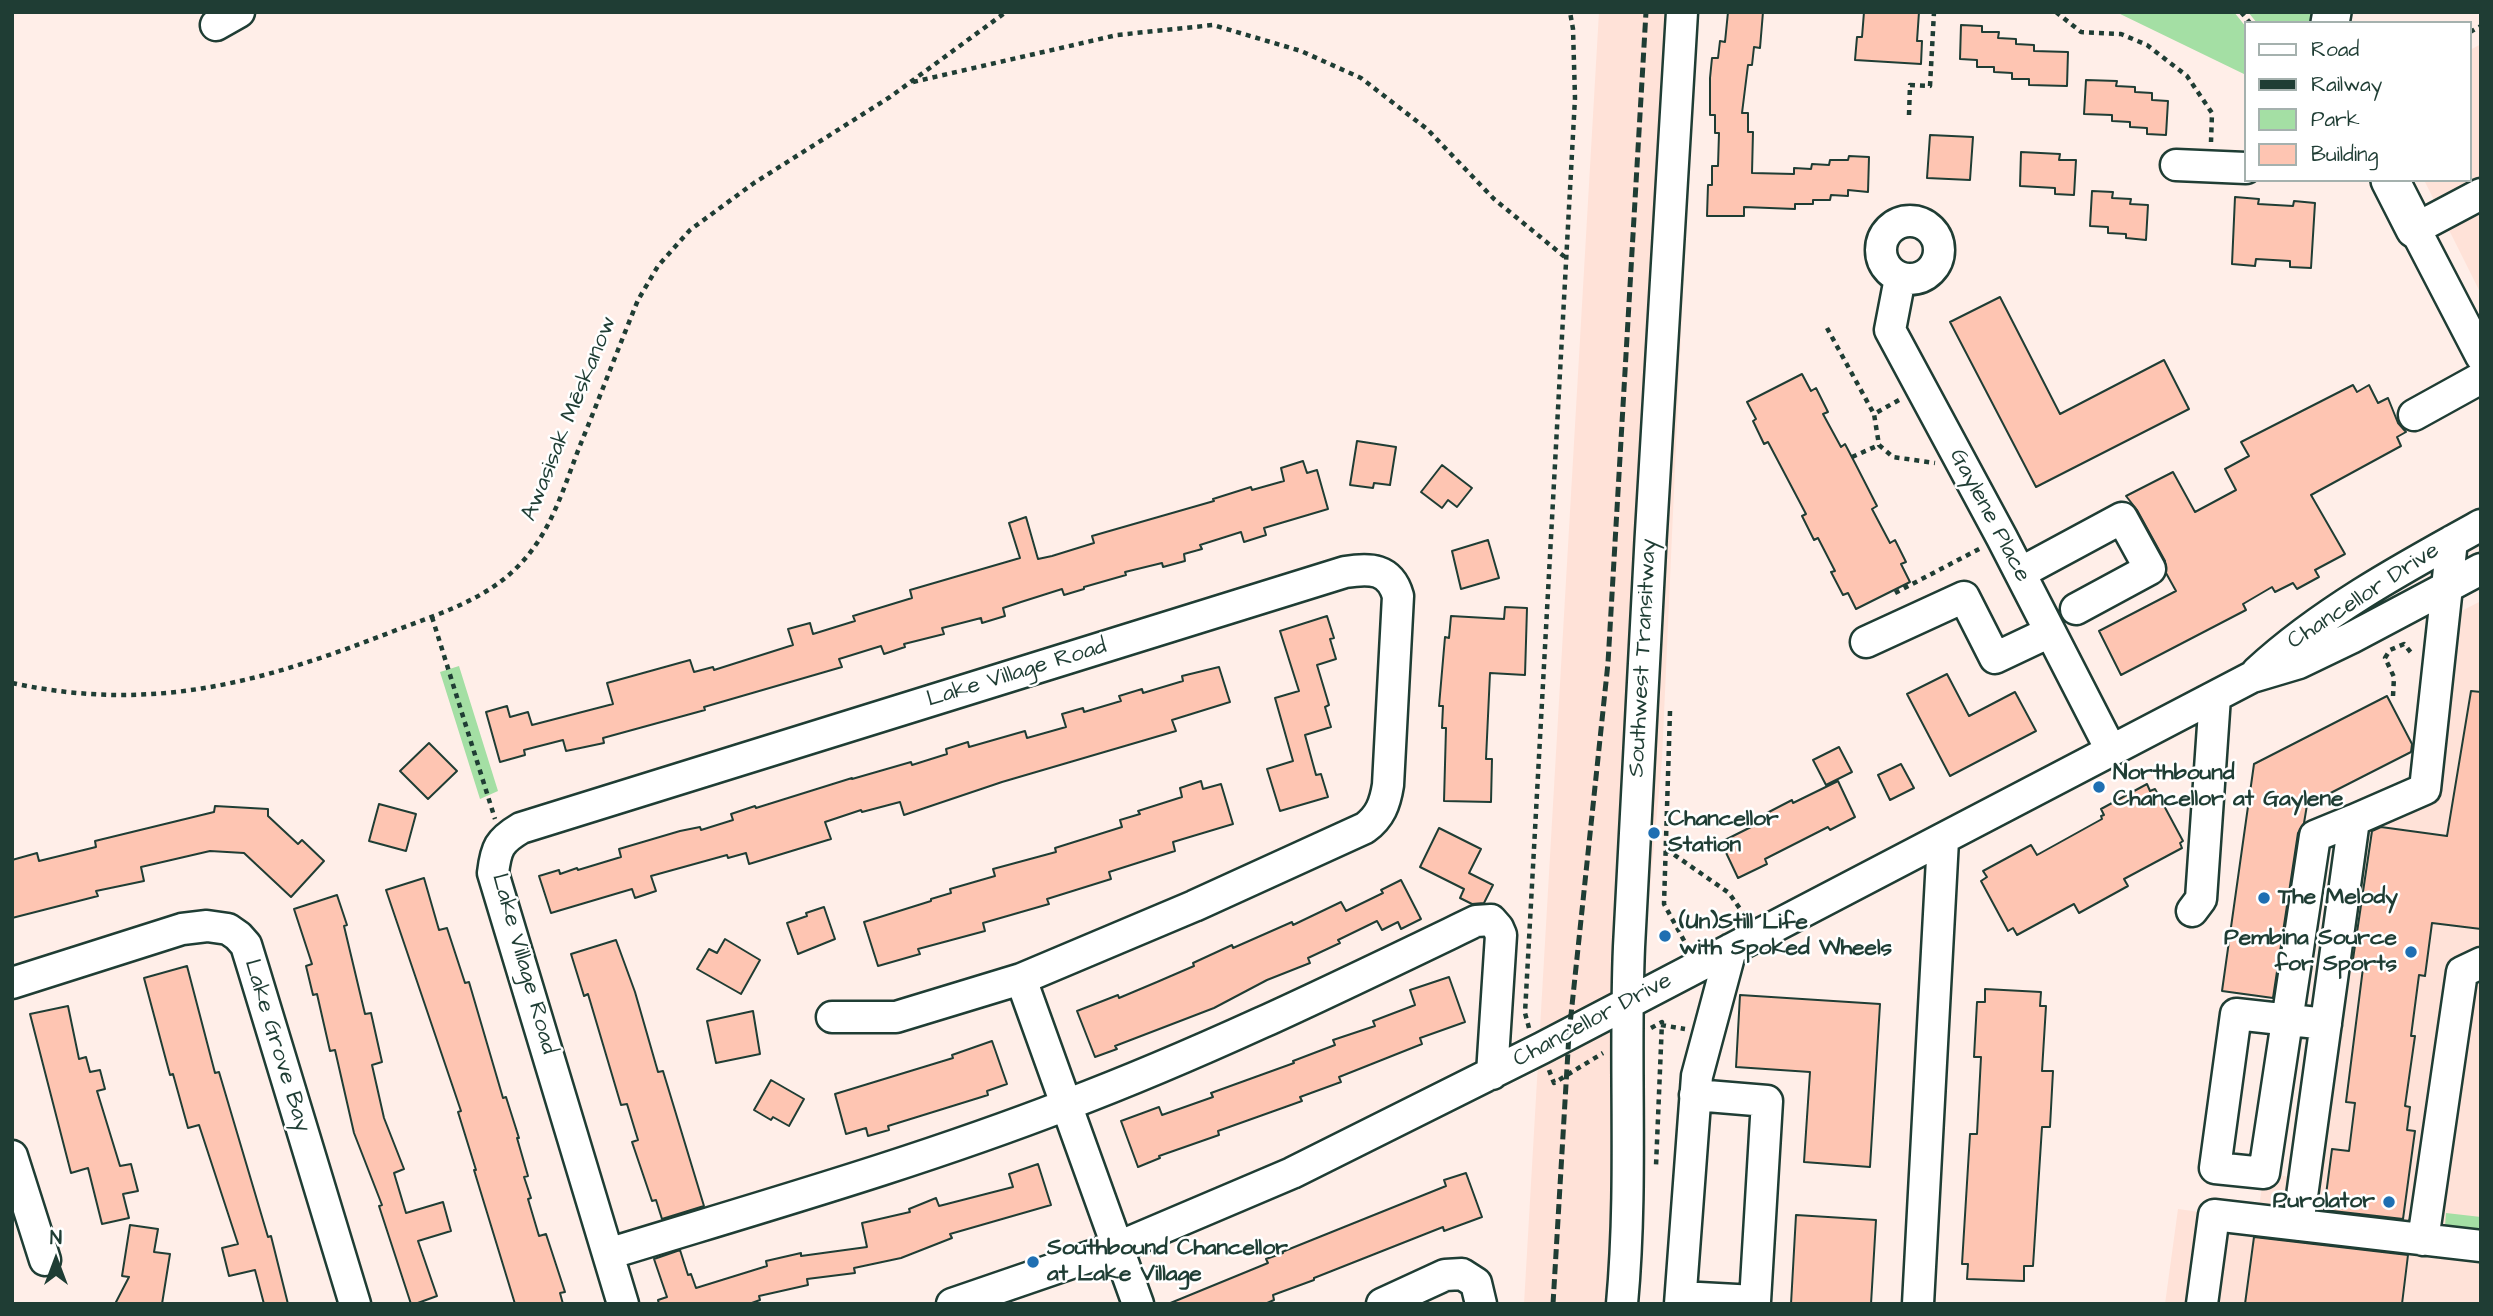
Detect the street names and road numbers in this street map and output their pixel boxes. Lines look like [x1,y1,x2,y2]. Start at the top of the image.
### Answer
street label: Awasisak Mēskanow [516,313,624,525]
street label: Gaylene Place [1942,445,2036,587]
street label: Southwest Transitway [1624,538,1664,778]
street label: Chancellor Drive [2283,538,2445,656]
street label: Lake Village Road [924,634,1110,714]
street label: Lake Village Road [484,871,562,1057]
street label: Lake Grove Bay [237,956,315,1136]
street label: Chancellor Drive [1509,968,1677,1074]

